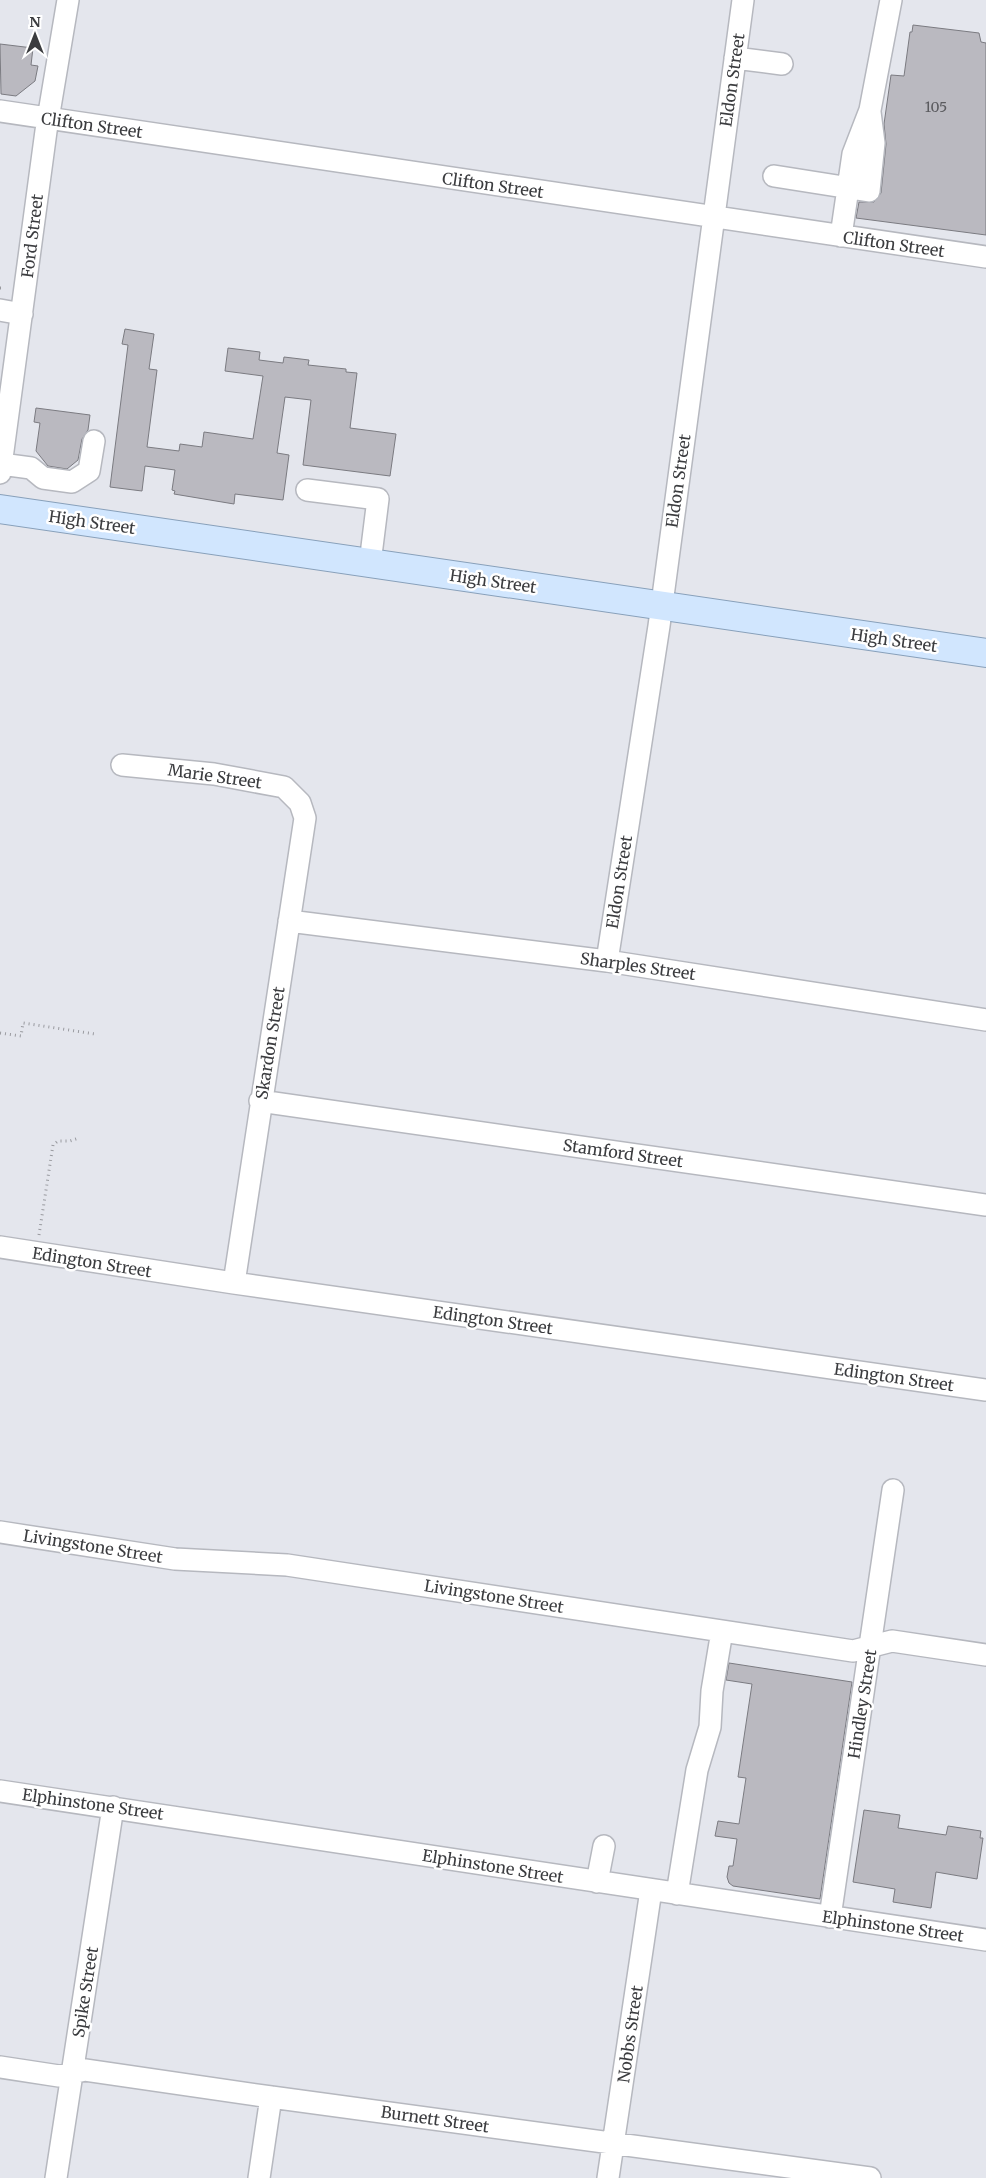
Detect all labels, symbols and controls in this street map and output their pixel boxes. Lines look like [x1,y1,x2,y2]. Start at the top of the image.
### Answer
north arrow [10,10,60,60]
text: N [29,13,41,31]
street label: Eldon Street [716,31,749,128]
house number: 105 [925,98,947,116]
street label: Clifton Street [40,108,145,142]
street label: Clifton Street [441,168,546,202]
street label: Ford Street [17,192,47,279]
street label: Clifton Street [842,227,947,261]
street label: Eldon Street [662,432,695,529]
street label: High Street [47,506,137,538]
street label: High Street [448,565,538,597]
street label: High Street [849,624,939,656]
street label: Marie Street [167,760,264,793]
street label: Eldon Street [602,833,636,930]
street label: Sharples Street [579,948,698,984]
street label: Skardon Street [251,984,289,1101]
street label: Stamford Street [562,1135,685,1171]
street label: Edington Street [31,1243,154,1281]
street label: Edington Street [432,1302,555,1338]
street label: Edington Street [833,1359,956,1395]
street label: Livingstone Street [22,1525,165,1567]
street label: Livingstone Street [423,1575,566,1617]
street label: Hindley Street [843,1647,881,1760]
street label: Elphinstone Street [21,1784,166,1824]
street label: Elphinstone Street [421,1845,566,1887]
street label: Elphinstone Street [821,1906,966,1946]
street label: Spike Street [68,1944,102,2039]
street label: Nobbs Street [613,1983,647,2084]
street label: Burnett Street [380,2102,491,2137]

